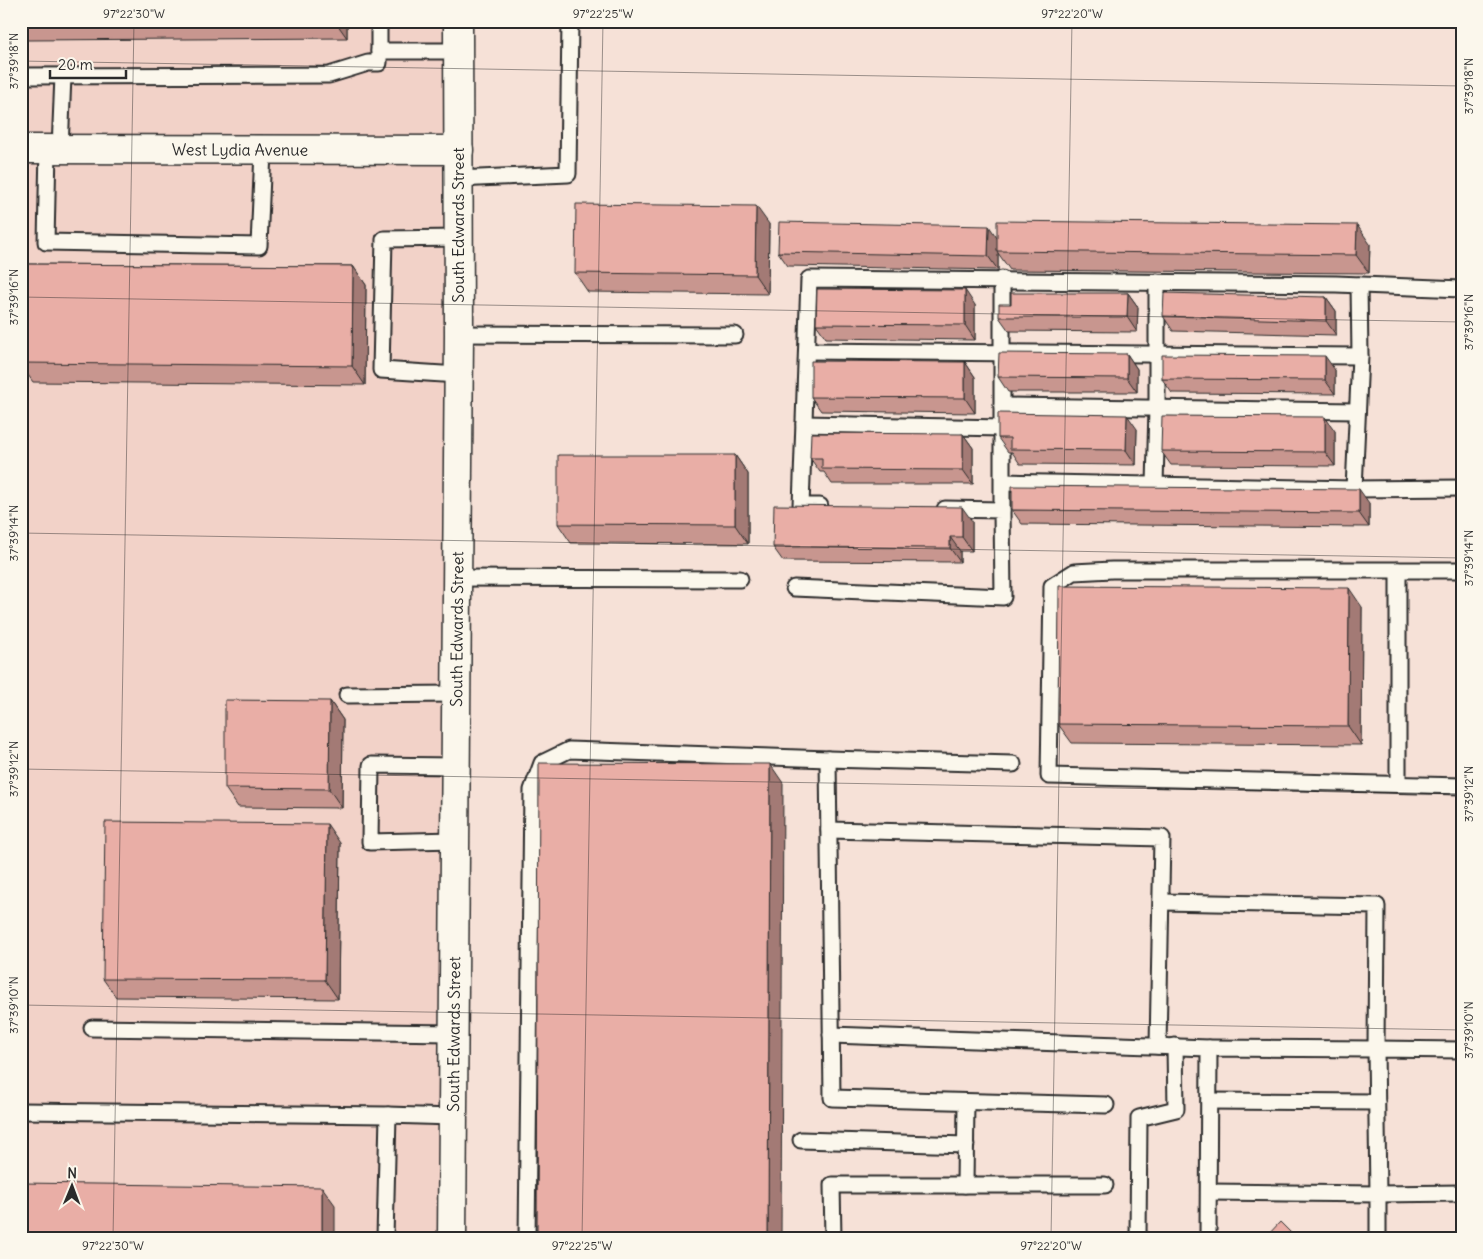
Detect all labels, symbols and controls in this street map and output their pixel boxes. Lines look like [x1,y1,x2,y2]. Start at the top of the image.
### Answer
text: 97°22'30"W [103,6,165,21]
text: 97°22'25"W [573,6,633,21]
text: 97°22'20"W [1041,6,1103,21]
text: 37°39'18"N [6,33,21,89]
scale bar [50,48,126,80]
text: 20 m [58,55,93,74]
text: 37°39'18"N [1461,58,1476,114]
street label: West Lydia Avenue [172,139,308,160]
street label: South Edwards Street [448,147,468,303]
text: 37°39'16"N [6,269,21,325]
text: 37°39'16"N [1461,294,1476,350]
text: 37°39'14"N [6,505,21,561]
text: 37°39'14"N [1461,530,1476,586]
street label: South Edwards Street [446,551,467,707]
text: 37°39'12"N [6,741,21,797]
text: 37°39'12"N [1461,766,1476,822]
street label: South Edwards Street [443,956,464,1112]
text: 37°39'10"N [6,976,21,1034]
text: 37°39'10"N [1461,1001,1476,1059]
north arrow [48,1162,98,1212]
text: N [67,1164,77,1182]
text: 97°22'30"W [82,1238,144,1253]
text: 97°22'25"W [552,1238,612,1253]
text: 97°22'20"W [1020,1238,1082,1253]

